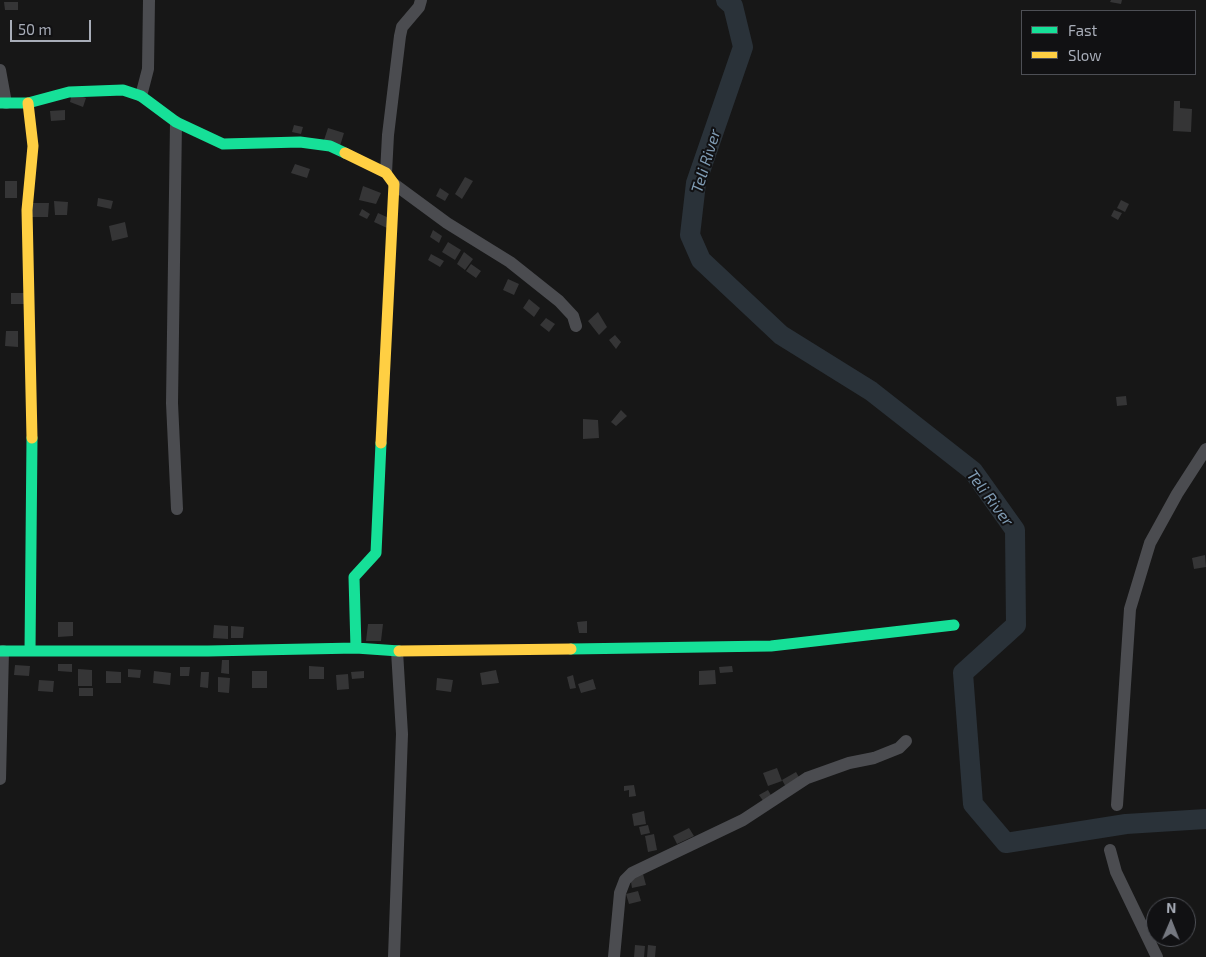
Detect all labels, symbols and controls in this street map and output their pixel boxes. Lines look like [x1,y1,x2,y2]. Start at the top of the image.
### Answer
scale bar [12,10,94,42]
legend [1021,10,1196,75]
text: 50 m [18,20,52,38]
text: Fast [1068,21,1097,39]
text: Slow [1068,46,1102,64]
water label: Teli River [687,127,725,195]
water label: Teli River [963,466,1017,530]
north arrow [1146,897,1196,947]
text: N [1166,899,1176,916]

